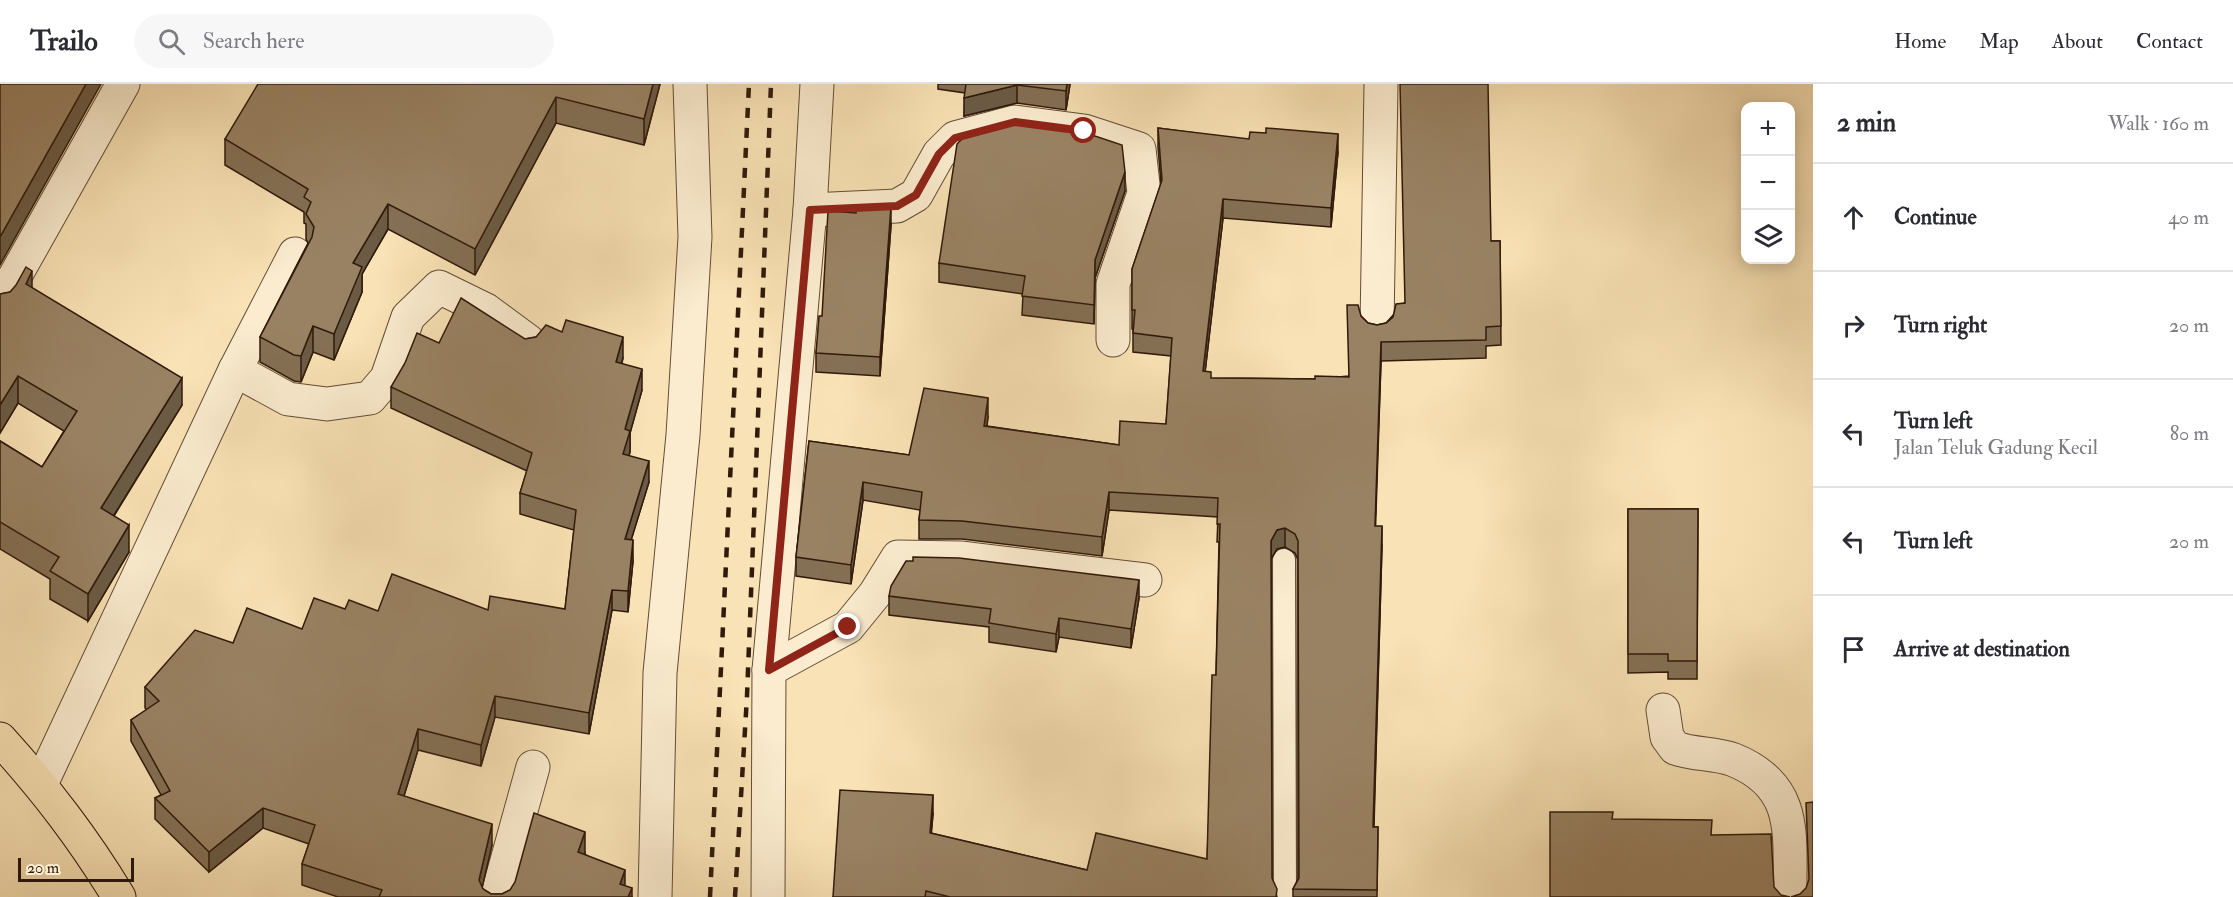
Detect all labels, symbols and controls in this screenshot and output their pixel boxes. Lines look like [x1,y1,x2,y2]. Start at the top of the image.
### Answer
search box [134,14,554,68]
text: Trailo [30,24,98,59]
icon: search [155,25,188,58]
text: Search here [203,27,304,55]
text: Home [1894,28,1946,55]
text: Map [1979,28,2019,55]
text: About [2052,28,2103,55]
text: Contact [2136,28,2203,55]
map controls [1741,102,1795,264]
button: + [1741,102,1795,156]
text: 2 min [1837,107,1896,139]
text: Walk · 160 m [2108,111,2209,136]
route start [1070,117,1096,143]
button: − [1741,156,1795,210]
icon: ahead [1837,201,1870,234]
text: Continue [1894,203,1977,231]
text: 40 m [2168,205,2209,230]
button: layers [1741,210,1795,264]
icon: right [1837,309,1870,342]
text: Turn right [1894,311,1987,339]
text: 20 m [2169,313,2209,338]
text: Turn left [1894,407,1973,435]
icon: left [1837,417,1870,450]
text: 80 m [2170,421,2209,446]
text: Jalan Teluk Gadung Kecil [1894,435,2098,460]
icon: left [1837,525,1870,558]
text: Turn left [1894,527,1973,555]
text: 20 m [2169,529,2209,554]
route end [834,613,860,639]
icon: arrive [1837,633,1870,666]
text: Arrive at destination [1894,635,2070,663]
scale bar [18,855,134,882]
text: 20 m [27,858,59,878]

